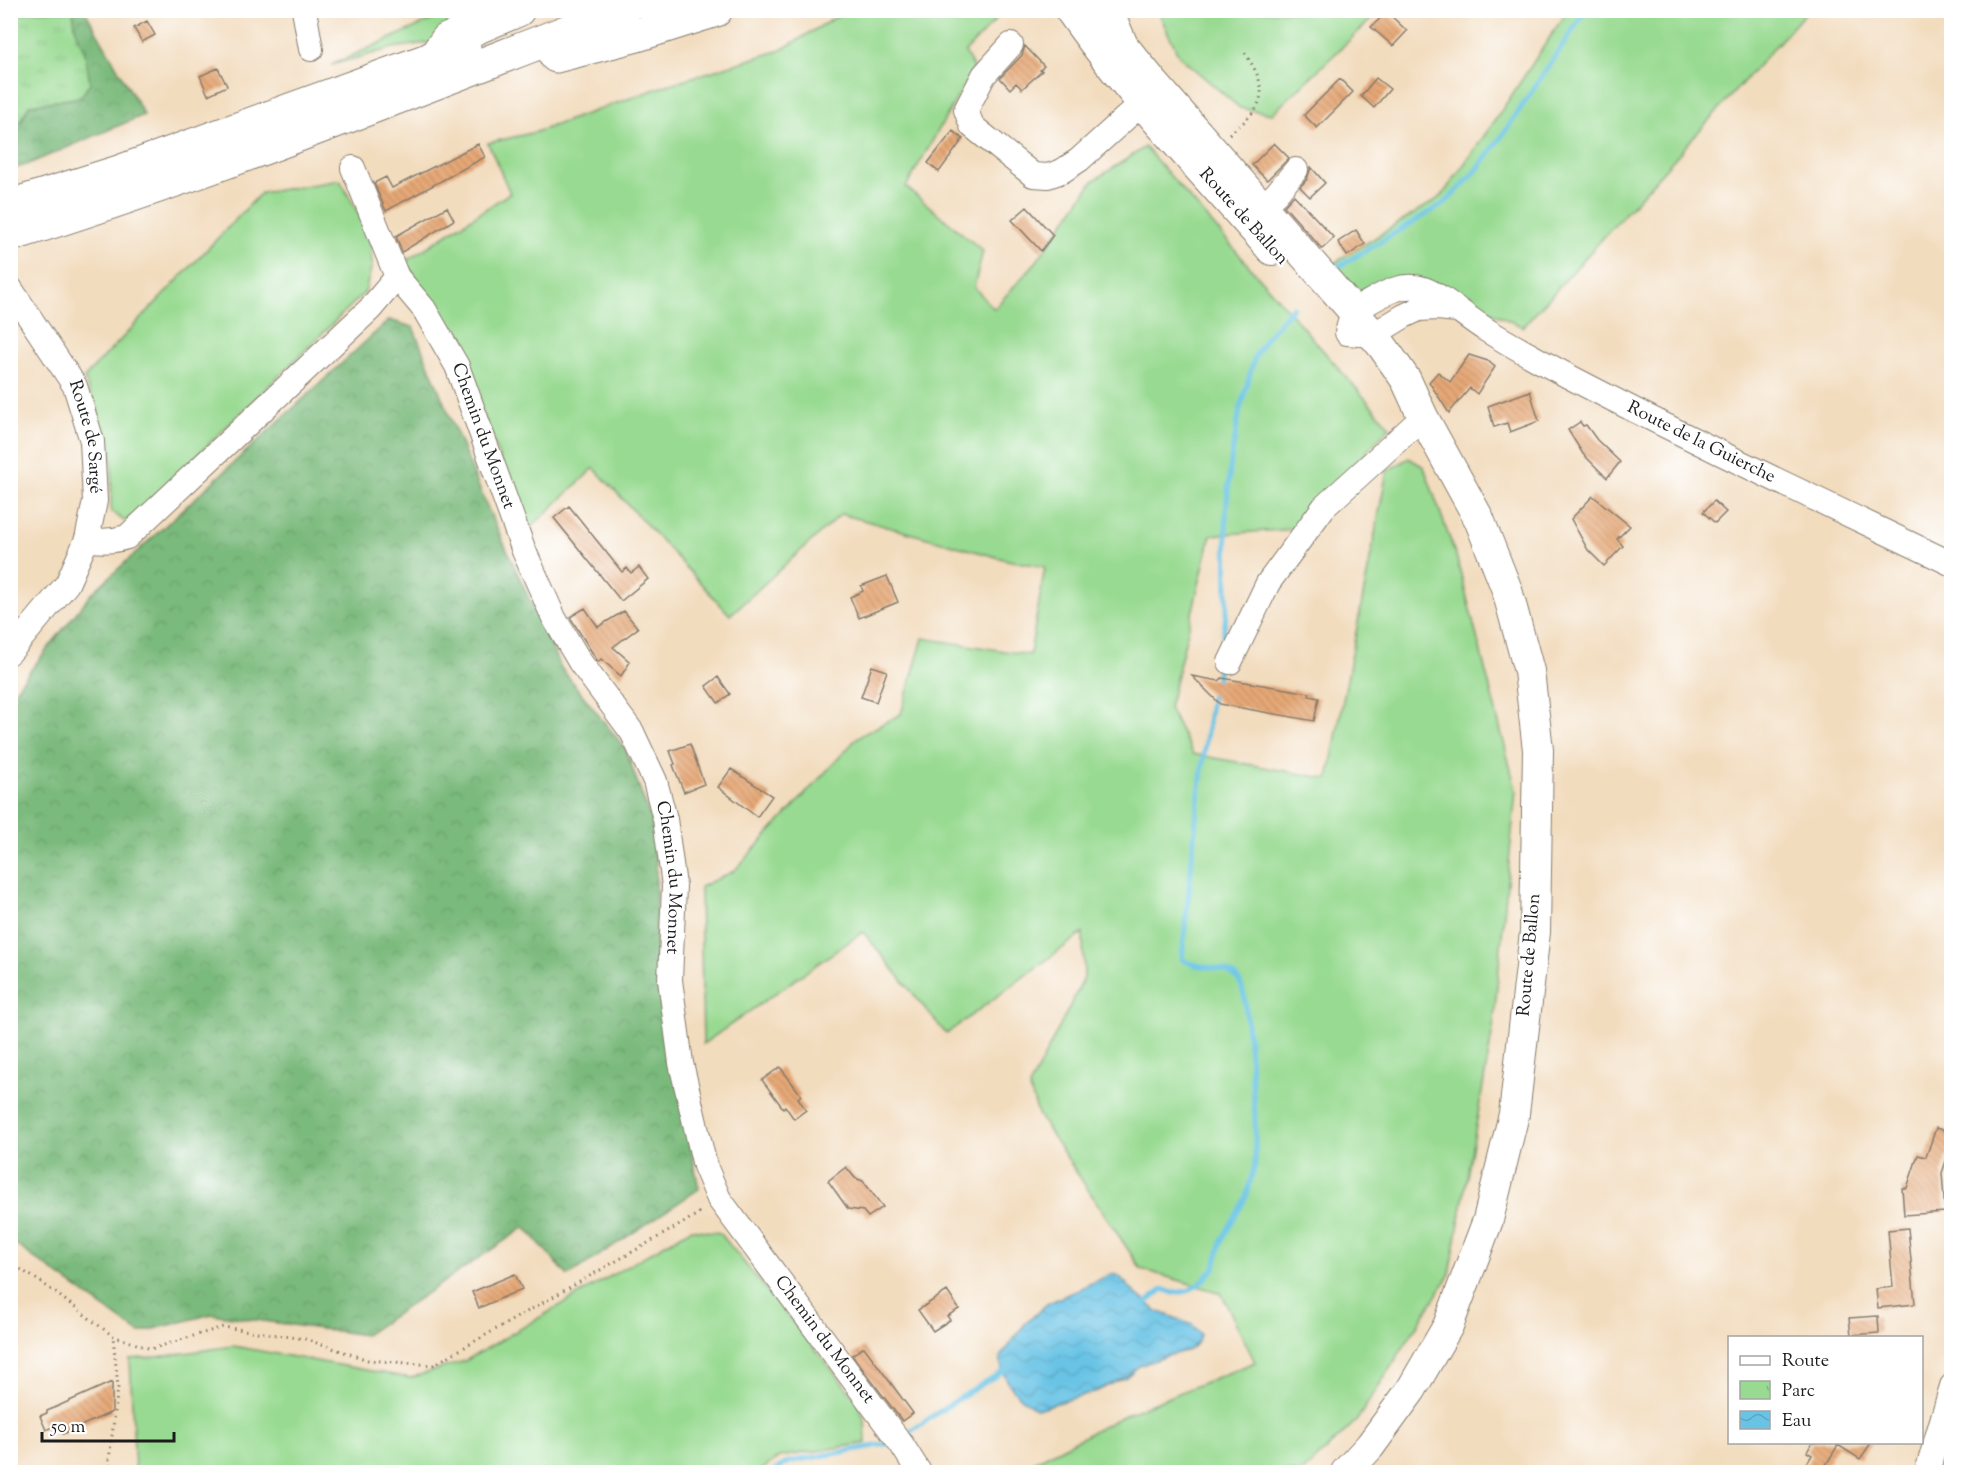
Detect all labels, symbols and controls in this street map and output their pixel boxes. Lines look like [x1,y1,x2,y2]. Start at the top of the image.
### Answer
street label: Route de Ballon [1192,163,1294,272]
street label: Chemin du Monnet [444,360,521,513]
street label: Route de Sargé [61,377,108,494]
street label: Route de la Guierche [1622,395,1779,490]
street label: Chemin du Monnet [648,798,687,955]
street label: Route de Ballon [1512,892,1548,1018]
street label: Chemin du Monnet [768,1271,880,1409]
legend [1728,1336,1923,1444]
text: Route [1782,1349,1829,1375]
text: Parc [1782,1379,1815,1405]
scale bar [42,1405,174,1443]
text: Eau [1782,1409,1811,1435]
text: 50 m [50,1415,86,1441]

